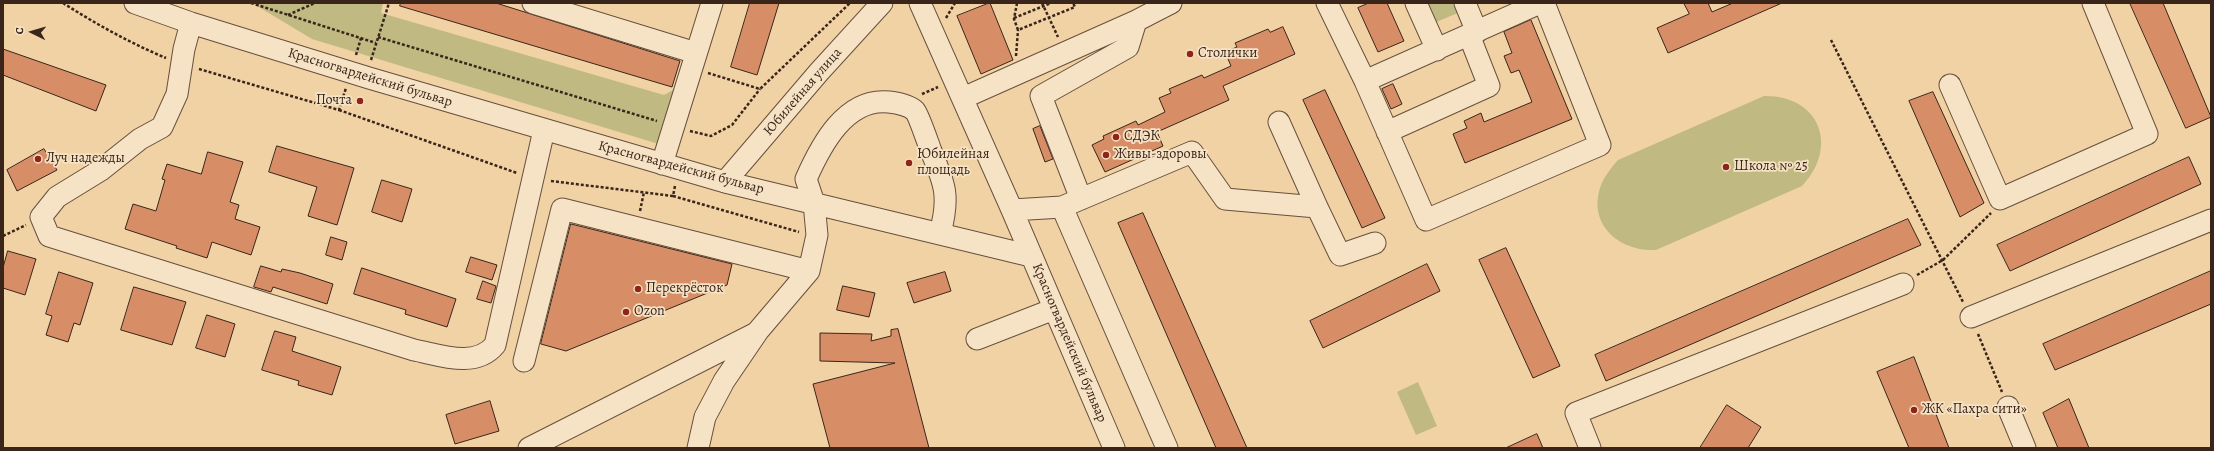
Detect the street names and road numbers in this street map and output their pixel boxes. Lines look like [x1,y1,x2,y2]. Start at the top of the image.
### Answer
street label: Красногвардейский бульвар [286,45,454,111]
street label: Юбилейная улица [760,45,846,139]
street label: Красногвардейский бульвар [596,138,766,198]
street label: Красногвардейский бульвар [1028,261,1110,425]

